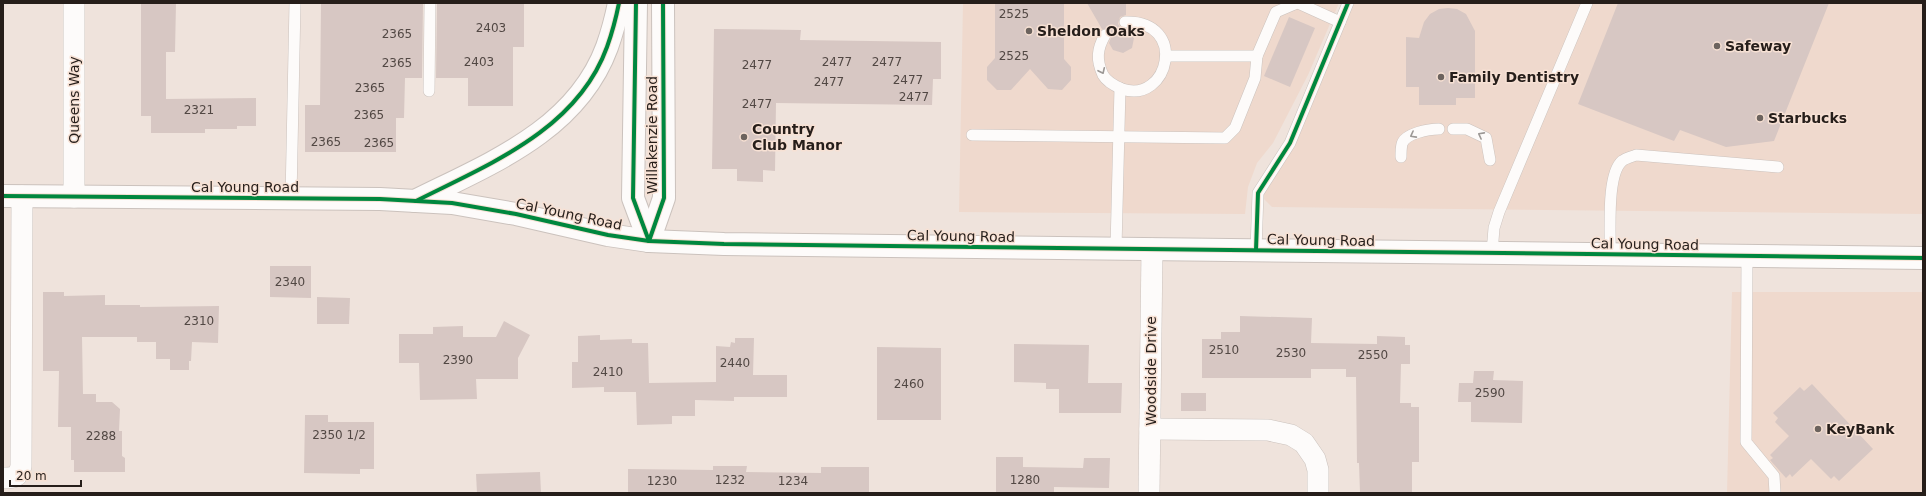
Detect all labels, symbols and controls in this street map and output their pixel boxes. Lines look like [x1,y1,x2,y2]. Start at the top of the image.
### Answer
house number: 2525 [999,7,1029,21]
house number: 2403 [476,21,506,35]
place label: Sheldon Oaks [1037,23,1145,39]
marker: Sheldon Oaks [1024,26,1034,36]
house number: 2365 [382,27,412,41]
place label: Safeway [1725,38,1791,54]
marker: Safeway [1712,41,1722,51]
house number: 2525 [999,49,1029,63]
house number: 2403 [464,55,494,69]
house number: 2477 [822,55,852,69]
house number: 2477 [872,55,902,69]
street label: Queens Way [66,56,82,144]
house number: 2365 [382,56,412,70]
house number: 2477 [742,58,772,72]
one-way arrow [1097,67,1105,75]
place label: Family Dentistry [1449,69,1579,85]
marker: Family Dentistry [1436,72,1446,82]
house number: 2477 [893,73,923,87]
house number: 2477 [814,75,844,89]
street label: Willakenzie Road [644,76,660,194]
house number: 2365 [355,81,385,95]
house number: 2477 [899,90,929,104]
house number: 2477 [742,97,772,111]
house number: 2321 [184,103,214,117]
house number: 2365 [354,108,384,122]
place label: Starbucks [1768,110,1847,126]
marker: Starbucks [1755,113,1765,123]
place label: Country Club Manor [752,121,842,153]
one-way arrow [1410,131,1417,138]
marker: Country Club Manor [739,132,749,142]
one-way arrow [1477,133,1485,140]
house number: 2365 [311,135,341,149]
house number: 2365 [364,136,394,150]
street label: Cal Young Road [191,179,299,195]
street label: Cal Young Road [514,195,624,233]
street label: Cal Young Road [907,227,1015,245]
street label: Cal Young Road [1267,231,1375,249]
street label: Cal Young Road [1591,235,1699,253]
house number: 2340 [275,275,305,289]
house number: 2310 [184,314,214,328]
street label: Woodside Drive [1143,316,1159,426]
house number: 2510 [1209,343,1239,357]
house number: 2530 [1276,346,1306,360]
house number: 2550 [1358,348,1388,362]
house number: 2390 [443,353,473,367]
house number: 2440 [720,356,750,370]
house number: 2410 [593,365,623,379]
house number: 2460 [894,377,924,391]
house number: 2590 [1475,386,1505,400]
place label: KeyBank [1826,421,1895,437]
marker: KeyBank [1813,424,1823,434]
house number: 2350 1/2 [312,428,366,442]
house number: 2288 [86,429,116,443]
scale bar [10,462,81,488]
text: 20 m [16,469,47,483]
house number: 1232 [715,473,745,487]
house number: 1280 [1010,473,1040,487]
house number: 1230 [647,474,677,488]
house number: 1234 [778,474,808,488]

